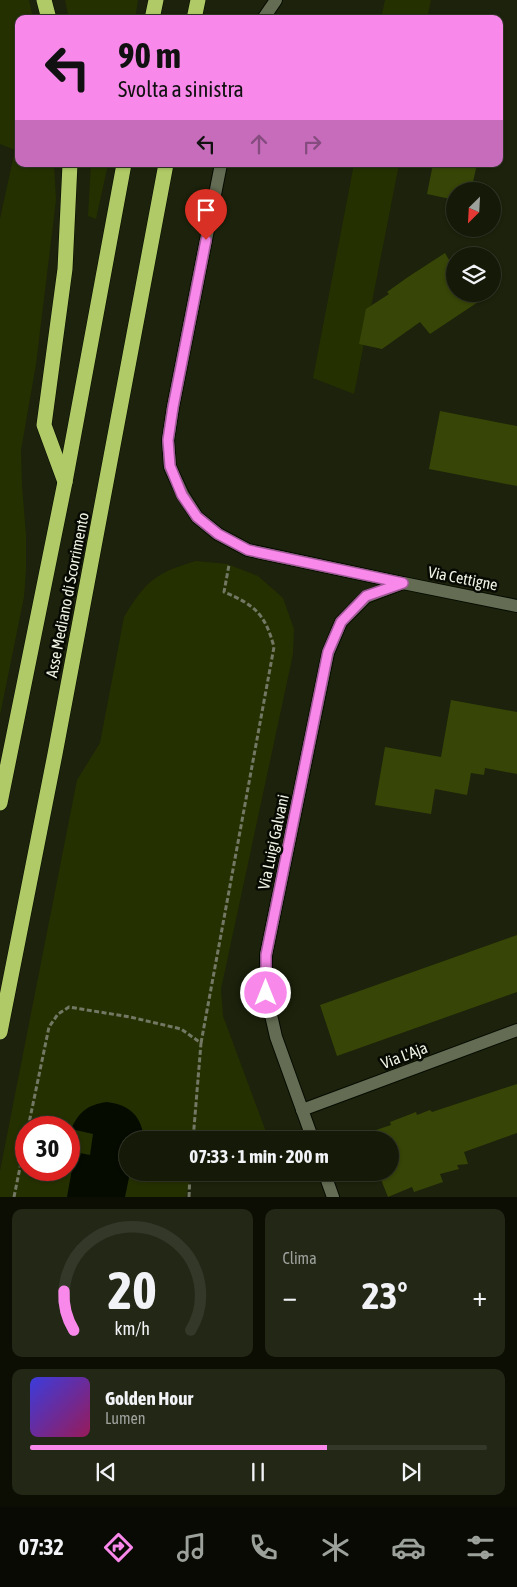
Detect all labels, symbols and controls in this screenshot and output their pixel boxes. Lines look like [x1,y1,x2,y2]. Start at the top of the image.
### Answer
icon: left [35,35,100,100]
text: 90 m [118,35,181,75]
text: Svolta a sinistra [118,76,244,102]
icon: left [192,130,220,158]
icon: ahead [245,130,273,158]
icon: right [298,130,326,158]
north arrow [446,182,501,238]
map controls [446,182,501,302]
pin [185,189,227,240]
icon: arrive [192,196,220,224]
button: layers [446,247,501,302]
street label: Asse Mediano di Scorrimento [42,511,92,679]
street label: Via Cettigne [427,562,499,595]
street label: Via Luigi Galvani [254,793,293,891]
position arrow [239,966,291,1018]
street label: Via L'Aja [378,1038,430,1073]
speed limit sign: 30 [15,1116,80,1181]
text: 07:33 · 1 min · 200 m [189,1145,329,1167]
text: Clima [283,1249,317,1267]
text: 20 [108,1260,157,1320]
text: 23° [362,1274,408,1317]
text: − [283,1280,297,1312]
text: + [472,1280,487,1312]
text: km/h [115,1318,150,1339]
text: Golden Hour [105,1387,193,1409]
text: Lumen [105,1409,145,1427]
icon: previous [92,1458,120,1486]
icon: pause [244,1458,272,1486]
icon: next [397,1458,425,1486]
icon: directions [101,1530,136,1565]
icon: music [174,1530,209,1565]
icon: phone [246,1530,281,1565]
icon: climate [318,1530,353,1565]
icon: car [391,1530,426,1565]
icon: filters [463,1530,498,1565]
text: 07:32 [19,1534,64,1560]

